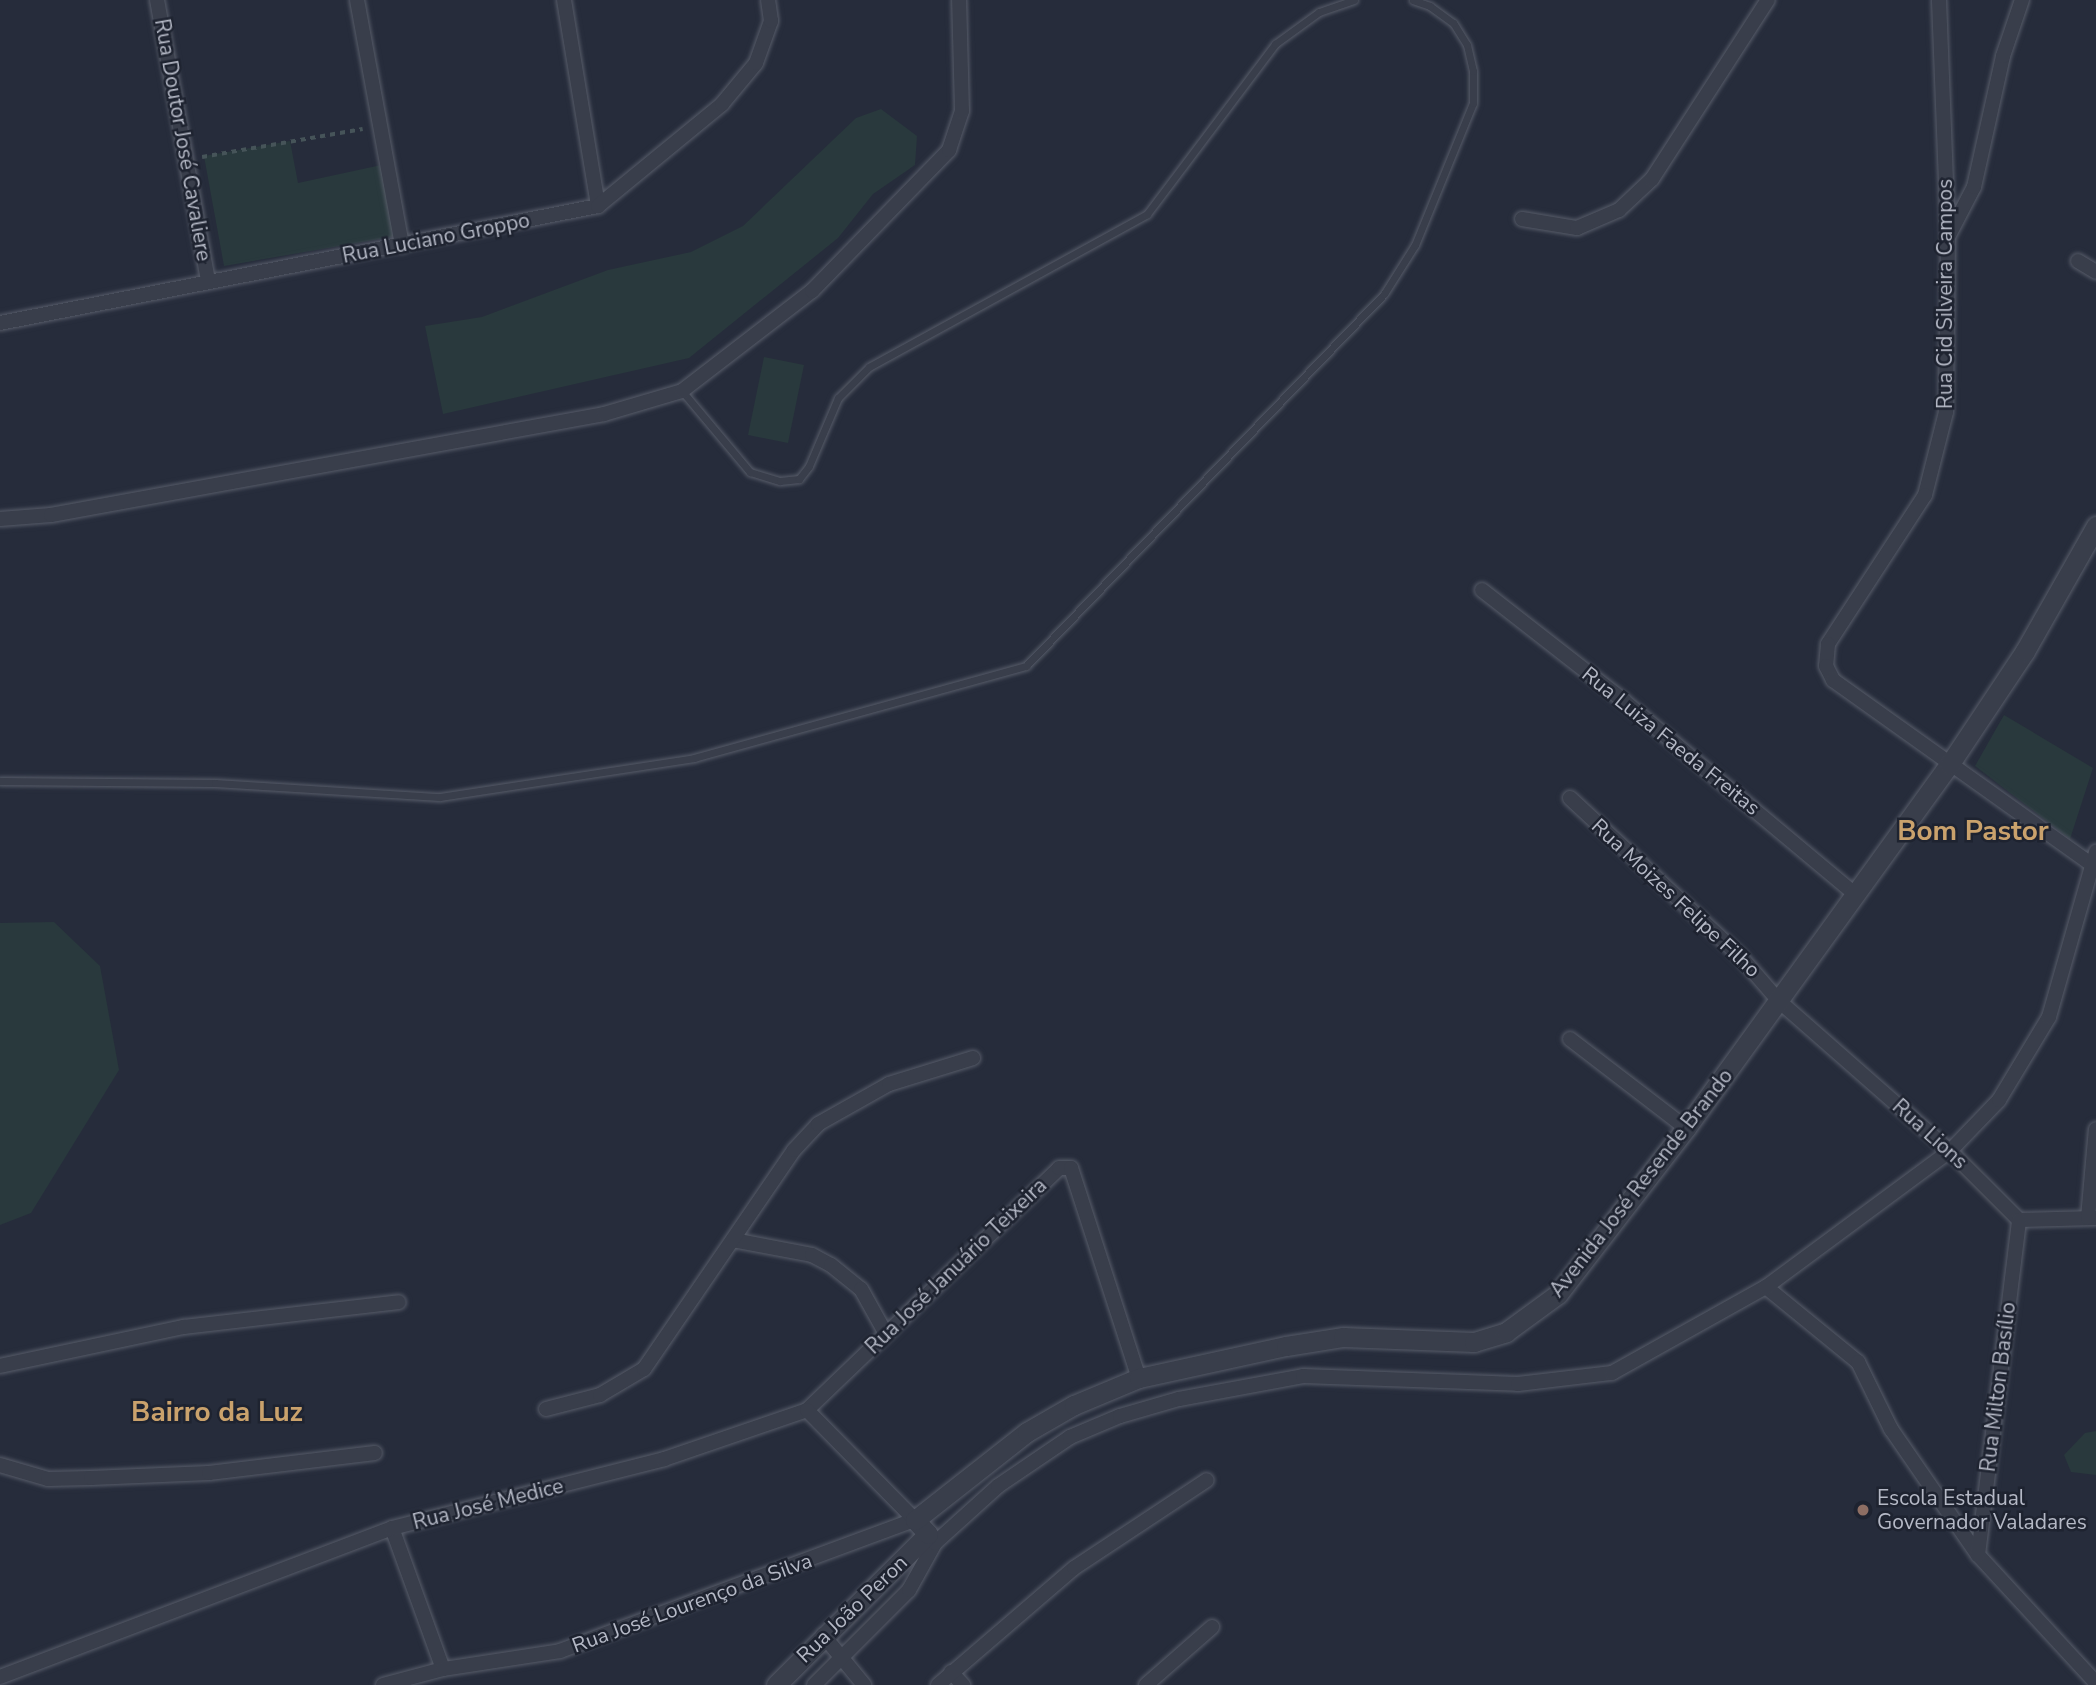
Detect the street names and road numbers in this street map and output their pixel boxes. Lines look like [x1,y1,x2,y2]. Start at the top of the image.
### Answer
street label: Rua Doutor José Cavaliere [149,17,217,263]
street label: Rua Cid Silveira Campos [1932,179,1958,409]
street label: Rua Luciano Groppo [340,207,532,269]
street label: Rua Luiza Faeda Freitas [1577,661,1765,821]
street label: Rua Moizes Felipe Filho [1586,813,1766,983]
street label: Avenida José Resende Brando [1544,1064,1738,1302]
street label: Rua Lions [1887,1094,1973,1174]
street label: Rua José Januário Teixeira [860,1173,1052,1359]
street label: Rua Milton Basílio [1975,1301,2021,1473]
street label: Rua José Medice [410,1473,566,1535]
street label: Rua José Lourenço da Silva [569,1548,815,1658]
street label: Rua João Peron [791,1550,913,1668]

